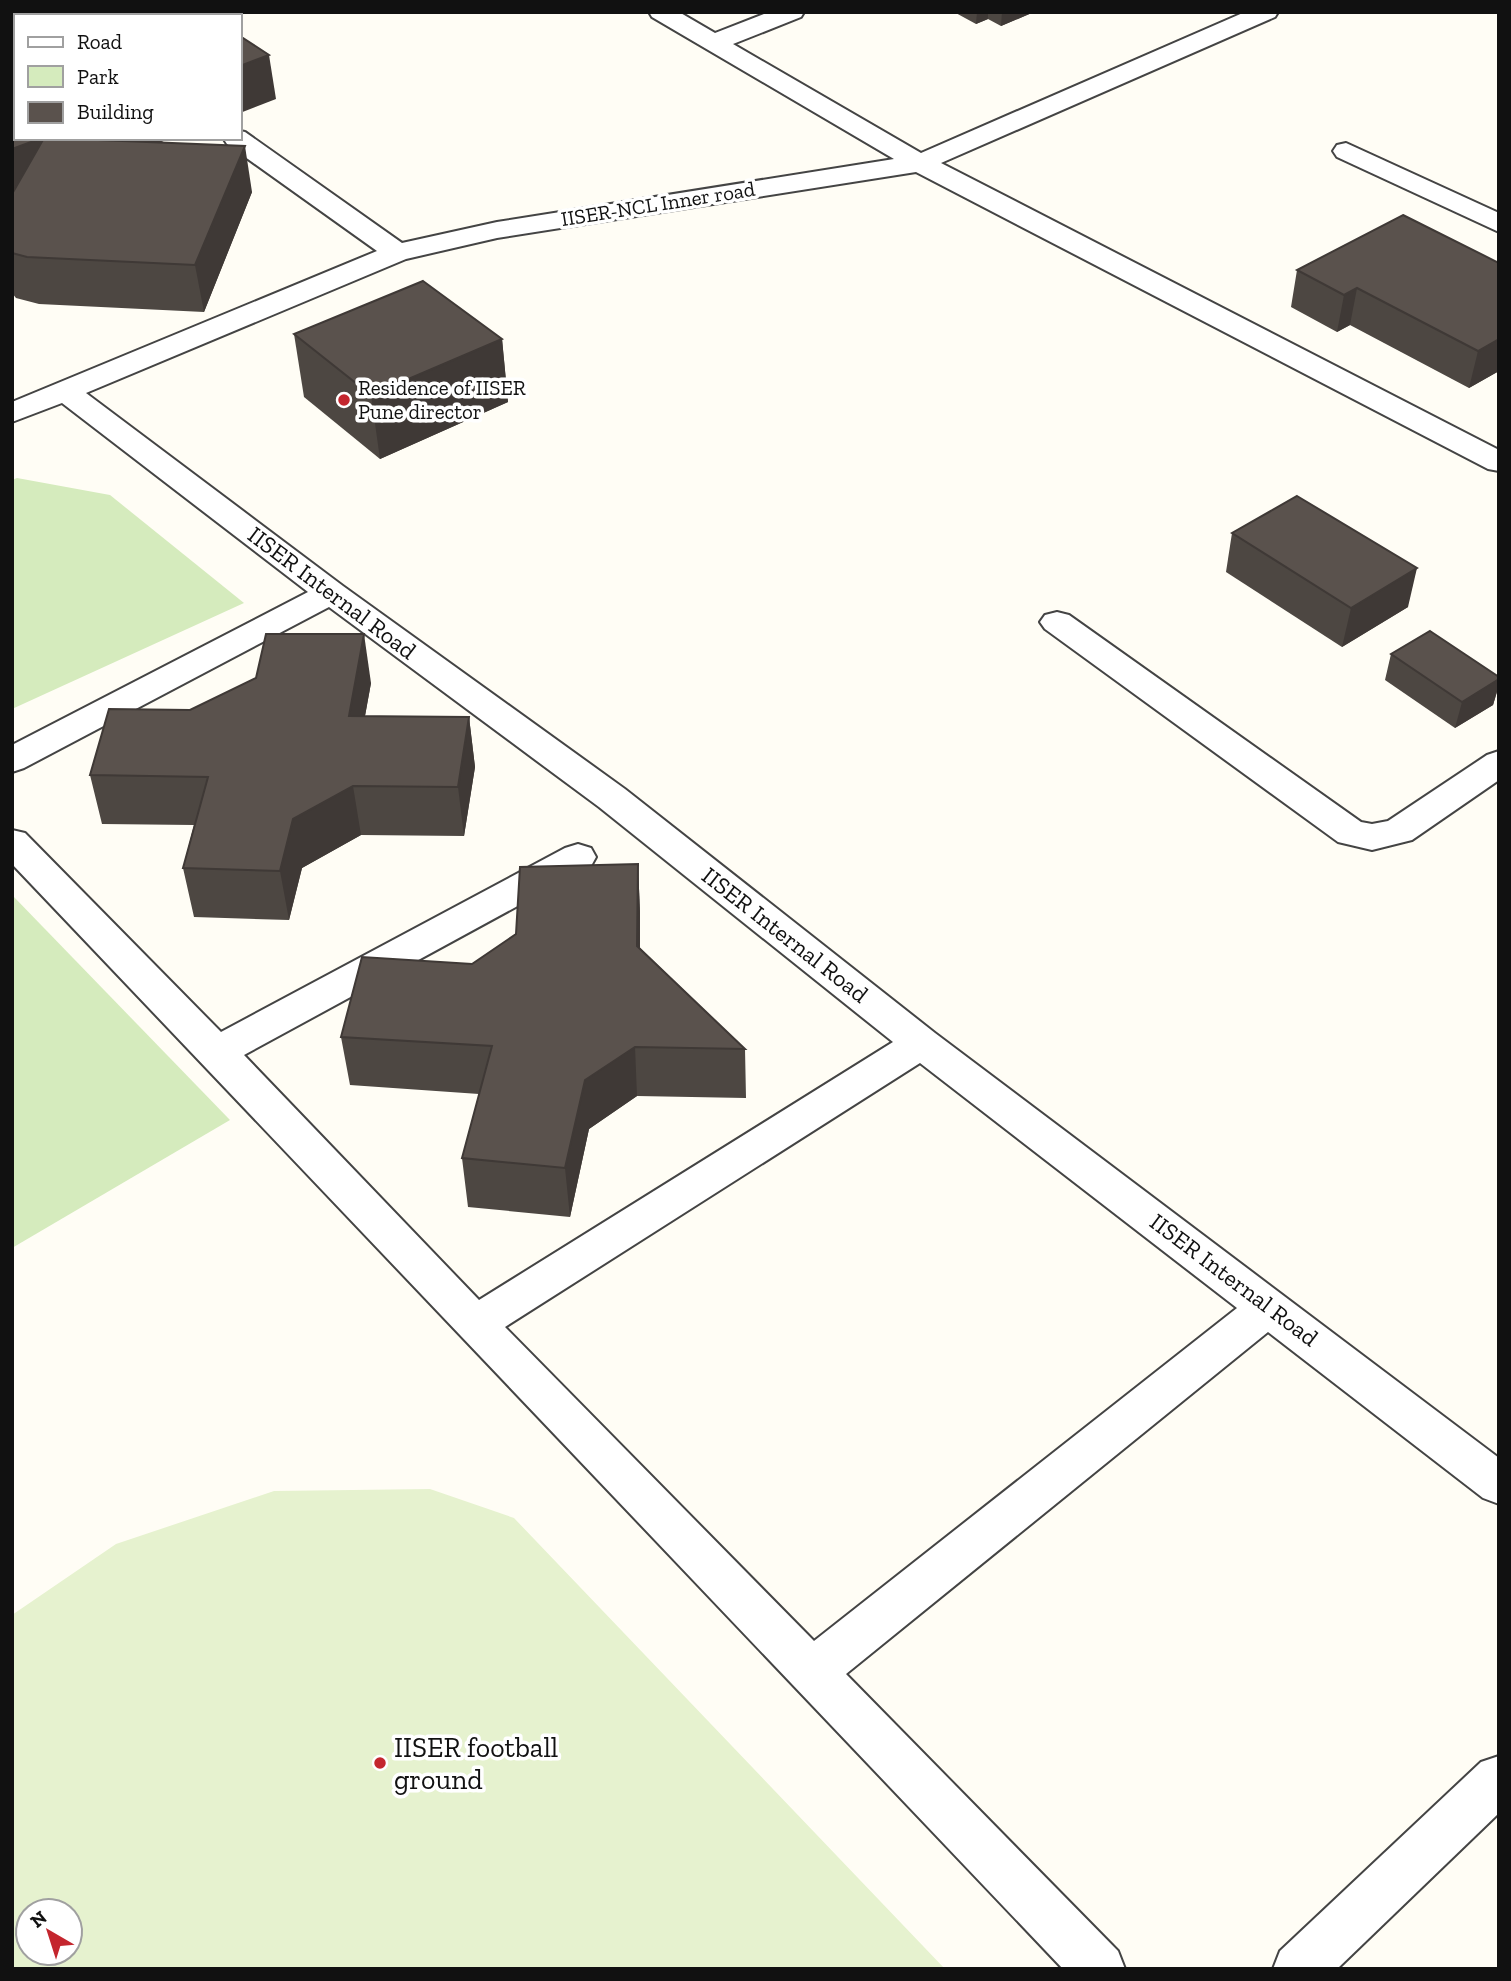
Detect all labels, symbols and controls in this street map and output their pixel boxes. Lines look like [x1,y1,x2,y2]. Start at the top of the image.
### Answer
legend [14,14,242,140]
text: Road [77,29,123,54]
text: Park [77,64,119,89]
text: Building [77,99,154,124]
street label: IISER-NCL Inner road [559,176,757,231]
place label: Residence of IISER Pune director [358,375,526,424]
marker: Residence of IISER Pune director [336,392,352,408]
street label: IISER Internal Road [242,520,422,665]
street label: IISER Internal Road [696,861,874,1009]
street label: IISER Internal Road [1144,1207,1324,1352]
place label: IISER football ground [394,1731,558,1796]
marker: IISER football ground [372,1755,388,1771]
north arrow [14,1897,84,1967]
text: N [26,1906,51,1933]

